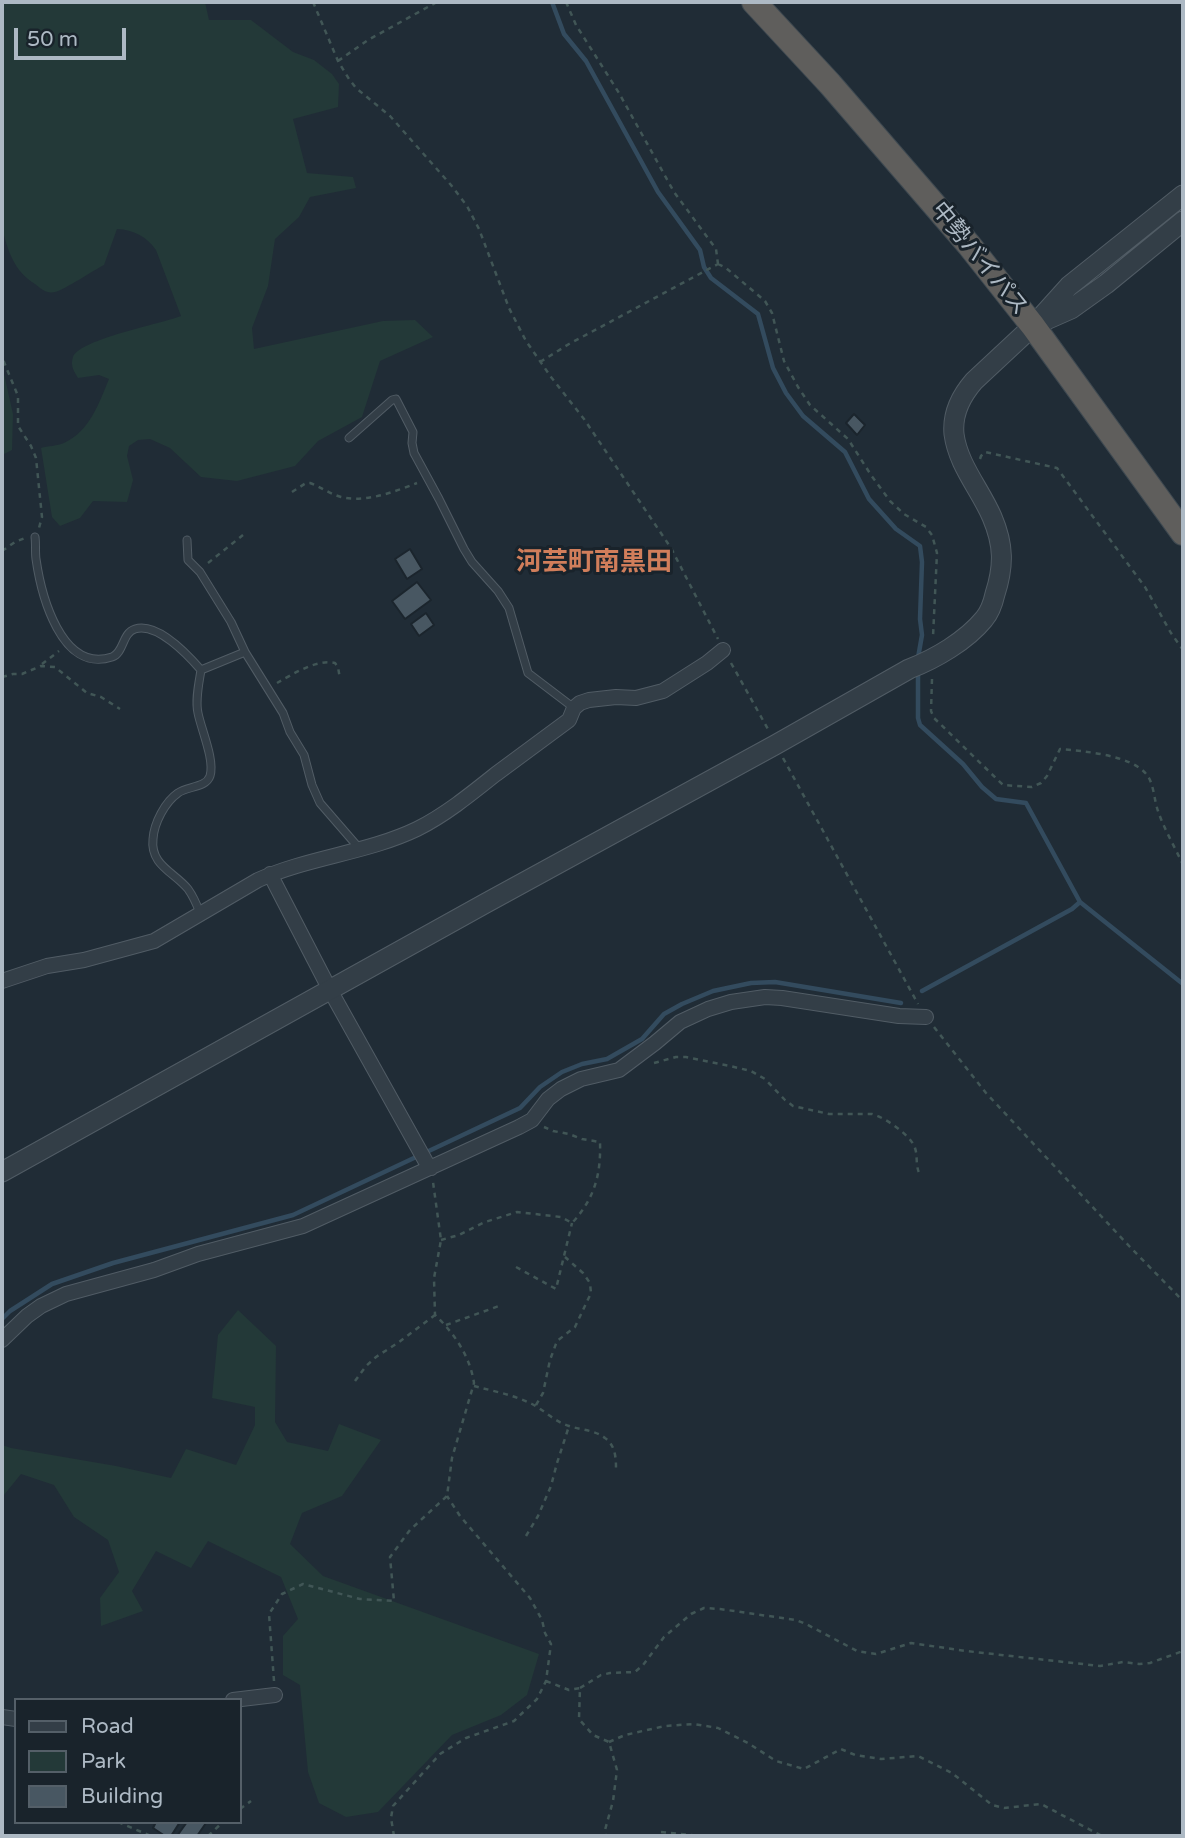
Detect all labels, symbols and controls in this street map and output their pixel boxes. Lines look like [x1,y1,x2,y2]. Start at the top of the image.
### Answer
scale bar [18,14,130,58]
text: 50 m [27,27,78,52]
street label: 中勢バイパス [925,197,1033,321]
district label: 河芸町南黒田 [516,547,672,579]
legend [14,1698,242,1824]
text: Road [81,1714,134,1739]
text: Park [81,1749,126,1774]
text: Building [81,1784,163,1809]

